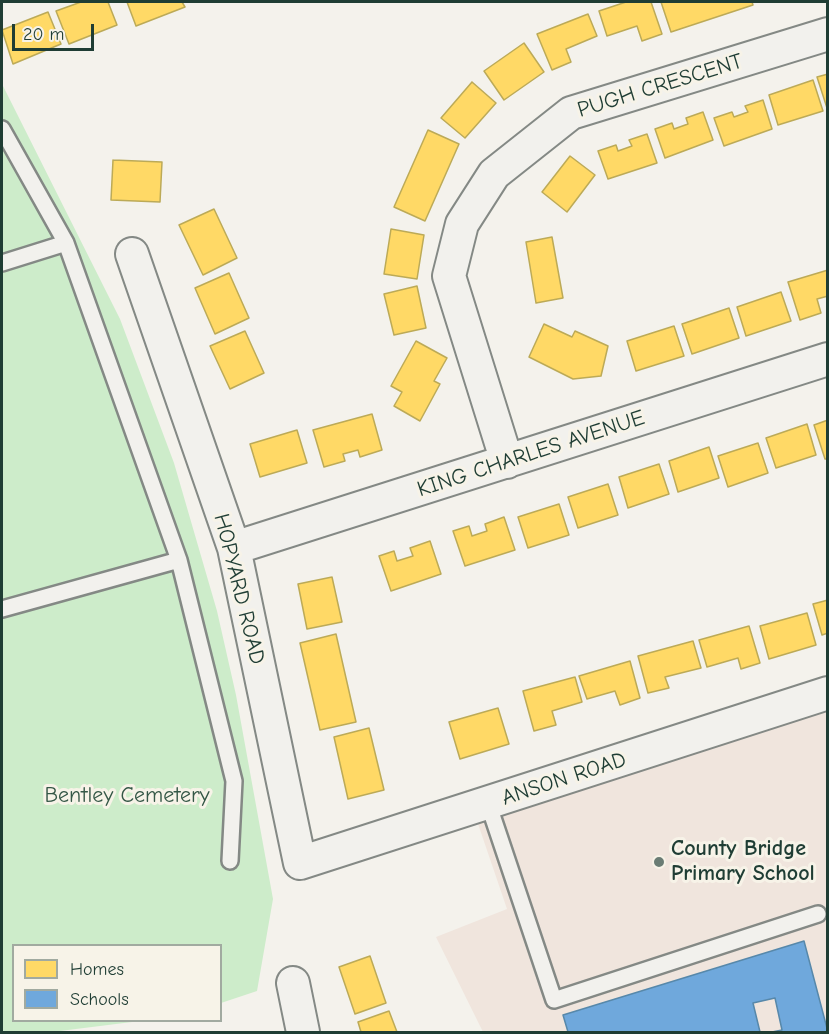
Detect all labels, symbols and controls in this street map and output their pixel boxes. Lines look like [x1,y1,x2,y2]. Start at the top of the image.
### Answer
scale bar [15,12,98,50]
text: 20 m [23,24,64,45]
street label: PUGH CRESCENT [574,48,746,124]
street label: KING CHARLES AVENUE [414,405,648,503]
street label: HOPYARD ROAD [208,511,270,667]
street label: ANSON ROAD [498,746,630,812]
park label: Bentley Cemetery [44,783,210,809]
place label: County Bridge Primary School [671,836,815,888]
marker: County Bridge Primary School [652,855,666,869]
legend [12,944,222,1022]
text: Homes [70,959,124,980]
text: Schools [70,989,129,1010]

